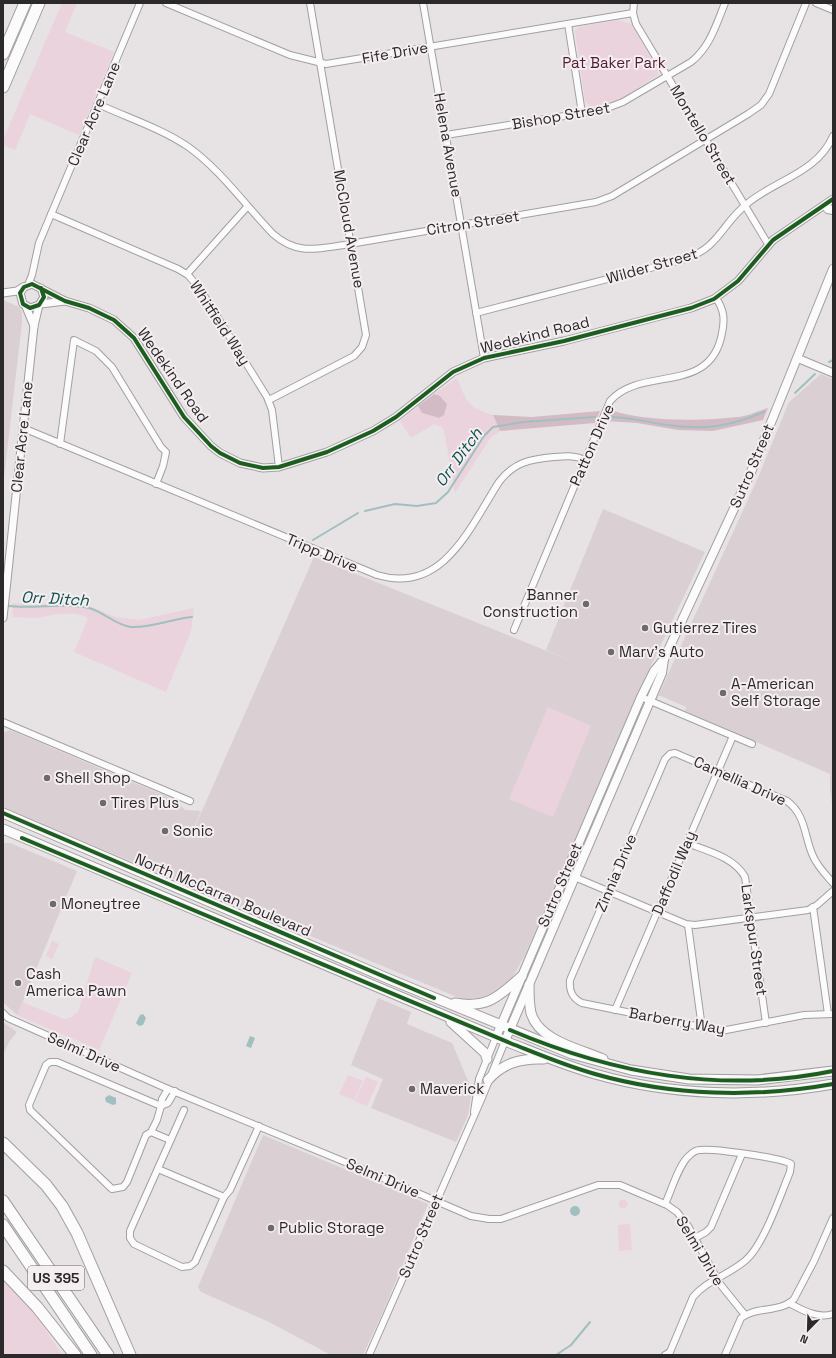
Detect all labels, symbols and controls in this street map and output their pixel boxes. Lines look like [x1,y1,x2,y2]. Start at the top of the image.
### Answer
street label: Fife Drive [360,37,430,68]
park label: Pat Baker Park [562,53,666,72]
street label: Clear Acre Lane [63,59,124,169]
street label: Montello Street [666,81,741,188]
street label: Helena Avenue [430,91,467,199]
street label: Bishop Street [510,98,612,133]
street label: McCloud Avenue [330,168,369,290]
street label: Citron Street [425,206,521,239]
street label: Wilder Street [604,243,700,288]
street label: Whitfield Way [186,277,255,369]
street label: Wedekind Road [478,312,591,357]
street label: Wedekind Road [134,324,213,426]
street label: Clear Acre Lane [6,380,37,493]
street label: Patton Drive [565,401,618,489]
street label: Sutro Street [725,421,778,511]
water label: Orr Ditch [430,423,488,491]
street label: Tripp Drive [283,529,361,576]
place label: Banner Construction [483,585,578,621]
water label: Orr Ditch [21,586,91,611]
marker: Banner Construction [581,599,591,609]
place label: Gutierrez Tires [653,618,757,637]
marker: Gutierrez Tires [640,623,650,633]
place label: Marv's Auto [619,642,704,661]
marker: Marv's Auto [606,647,616,657]
place label: A-American Self Storage [731,674,821,710]
marker: A-American Self Storage [718,688,728,698]
street label: Camellia Drive [691,752,790,809]
place label: Shell Shop [55,768,131,787]
marker: Shell Shop [42,773,52,783]
place label: Tires Plus [111,793,179,812]
marker: Tires Plus [98,798,108,808]
place label: Sonic [173,821,213,840]
marker: Sonic [160,826,170,836]
street label: Daffodil Way [647,828,700,918]
street label: Zinnia Drive [591,831,641,915]
street label: Sutro Street [533,840,586,930]
street label: North McCarran Boulevard [132,849,314,940]
street label: Larkspur Street [737,883,772,997]
place label: Moneytree [61,894,141,913]
marker: Moneytree [48,899,58,909]
place label: Cash America Pawn [26,964,127,1000]
marker: Cash America Pawn [13,978,23,988]
street label: Barberry Way [627,1003,727,1038]
street label: Selmi Drive [45,1027,124,1076]
place label: Maverick [420,1079,484,1098]
marker: Maverick [407,1084,417,1094]
street label: Selmi Drive [344,1154,423,1202]
street label: Sutro Street [394,1191,447,1281]
street label: Selmi Drive [672,1212,729,1289]
place label: Public Storage [279,1218,385,1237]
marker: Public Storage [266,1223,276,1233]
road number: US 395 [28,1266,84,1290]
north arrow [788,1310,828,1350]
text: N [798,1331,810,1347]

